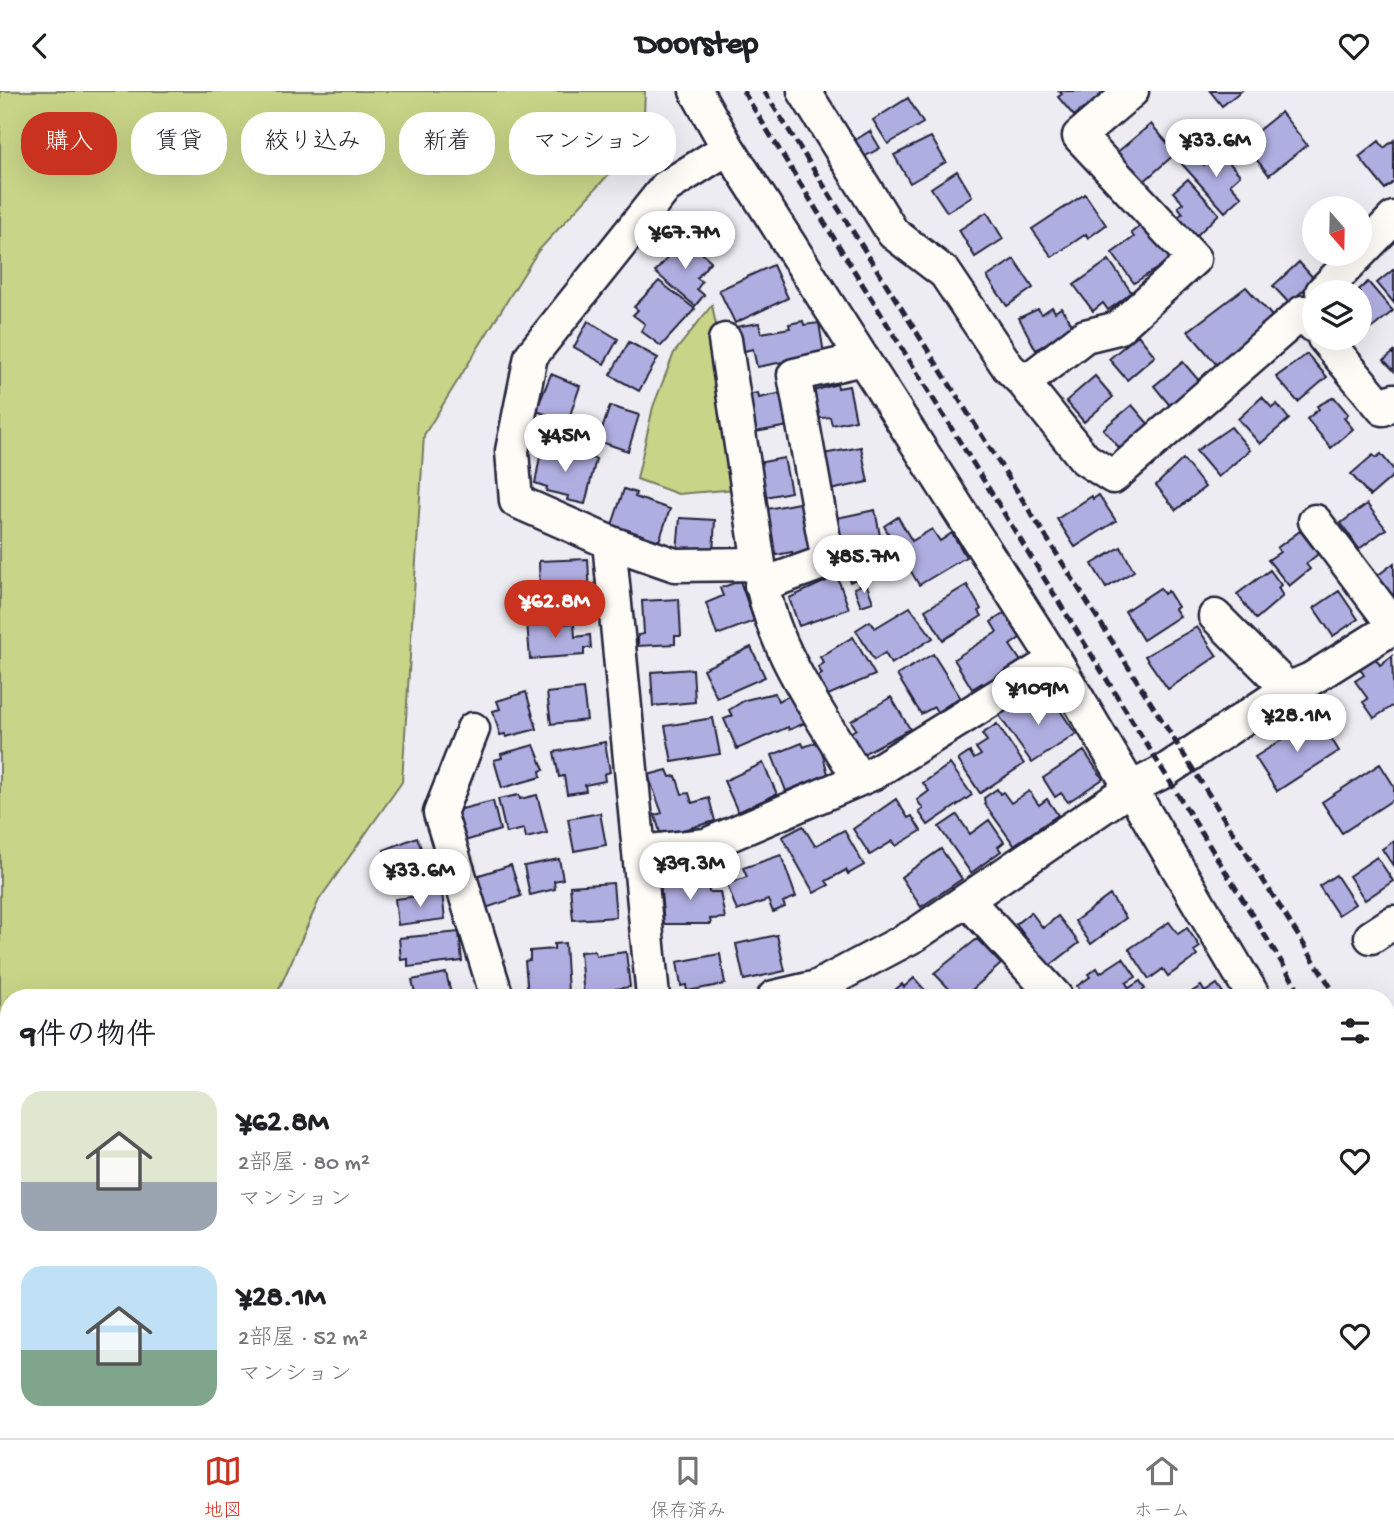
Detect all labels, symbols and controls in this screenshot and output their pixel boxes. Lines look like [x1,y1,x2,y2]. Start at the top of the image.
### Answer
icon: back [21,27,59,65]
text: Doorstep [636,27,758,65]
icon: heart [1335,27,1373,65]
chip: 購入 [21,112,117,175]
chip: 賃貸 [131,112,227,175]
chip: 絞り込み [241,112,385,175]
chip: 新着 [399,112,495,175]
chip: マンション [509,112,676,175]
pin: ¥33.6M [1159,119,1273,179]
text: ¥33.6M [1181,128,1251,155]
north arrow [1302,196,1372,266]
map controls [1302,196,1372,350]
pin: ¥67.7M [628,211,742,271]
text: ¥67.7M [650,220,720,247]
button: layers [1302,280,1372,350]
pin: ¥45M [524,415,606,474]
text: ¥45M [540,423,590,450]
pin: ¥85.7M [807,535,921,595]
text: ¥85.7M [829,544,899,571]
pin: ¥62.8M [498,581,612,640]
text: ¥62.8M [520,589,590,616]
pin: ¥109M [989,667,1087,727]
text: ¥109M [1008,676,1068,703]
pin: ¥28.1M [1240,695,1354,754]
text: ¥28.1M [1263,703,1331,730]
pin: ¥39.3M [633,843,747,902]
pin: ¥33.6M [363,849,477,909]
text: ¥39.3M [655,851,725,878]
text: ¥33.6M [385,858,455,885]
icon: filters [1336,1012,1374,1050]
text: 9件の物件 [21,1020,156,1055]
text: ¥62.8M [238,1107,329,1142]
icon: home [77,1119,161,1203]
icon: heart [1336,1142,1374,1180]
text: 2部屋 · 80 m² [238,1151,370,1178]
text: マンション [238,1187,352,1214]
text: ¥28.1M [238,1282,325,1317]
icon: home [77,1294,161,1378]
icon: heart [1336,1317,1374,1355]
text: 2部屋 · 52 m² [238,1326,368,1353]
text: マンション [238,1362,352,1389]
tab: 地図 [204,1452,242,1524]
tab: 保存済み [650,1452,726,1524]
tab: ホーム [1134,1452,1190,1524]

